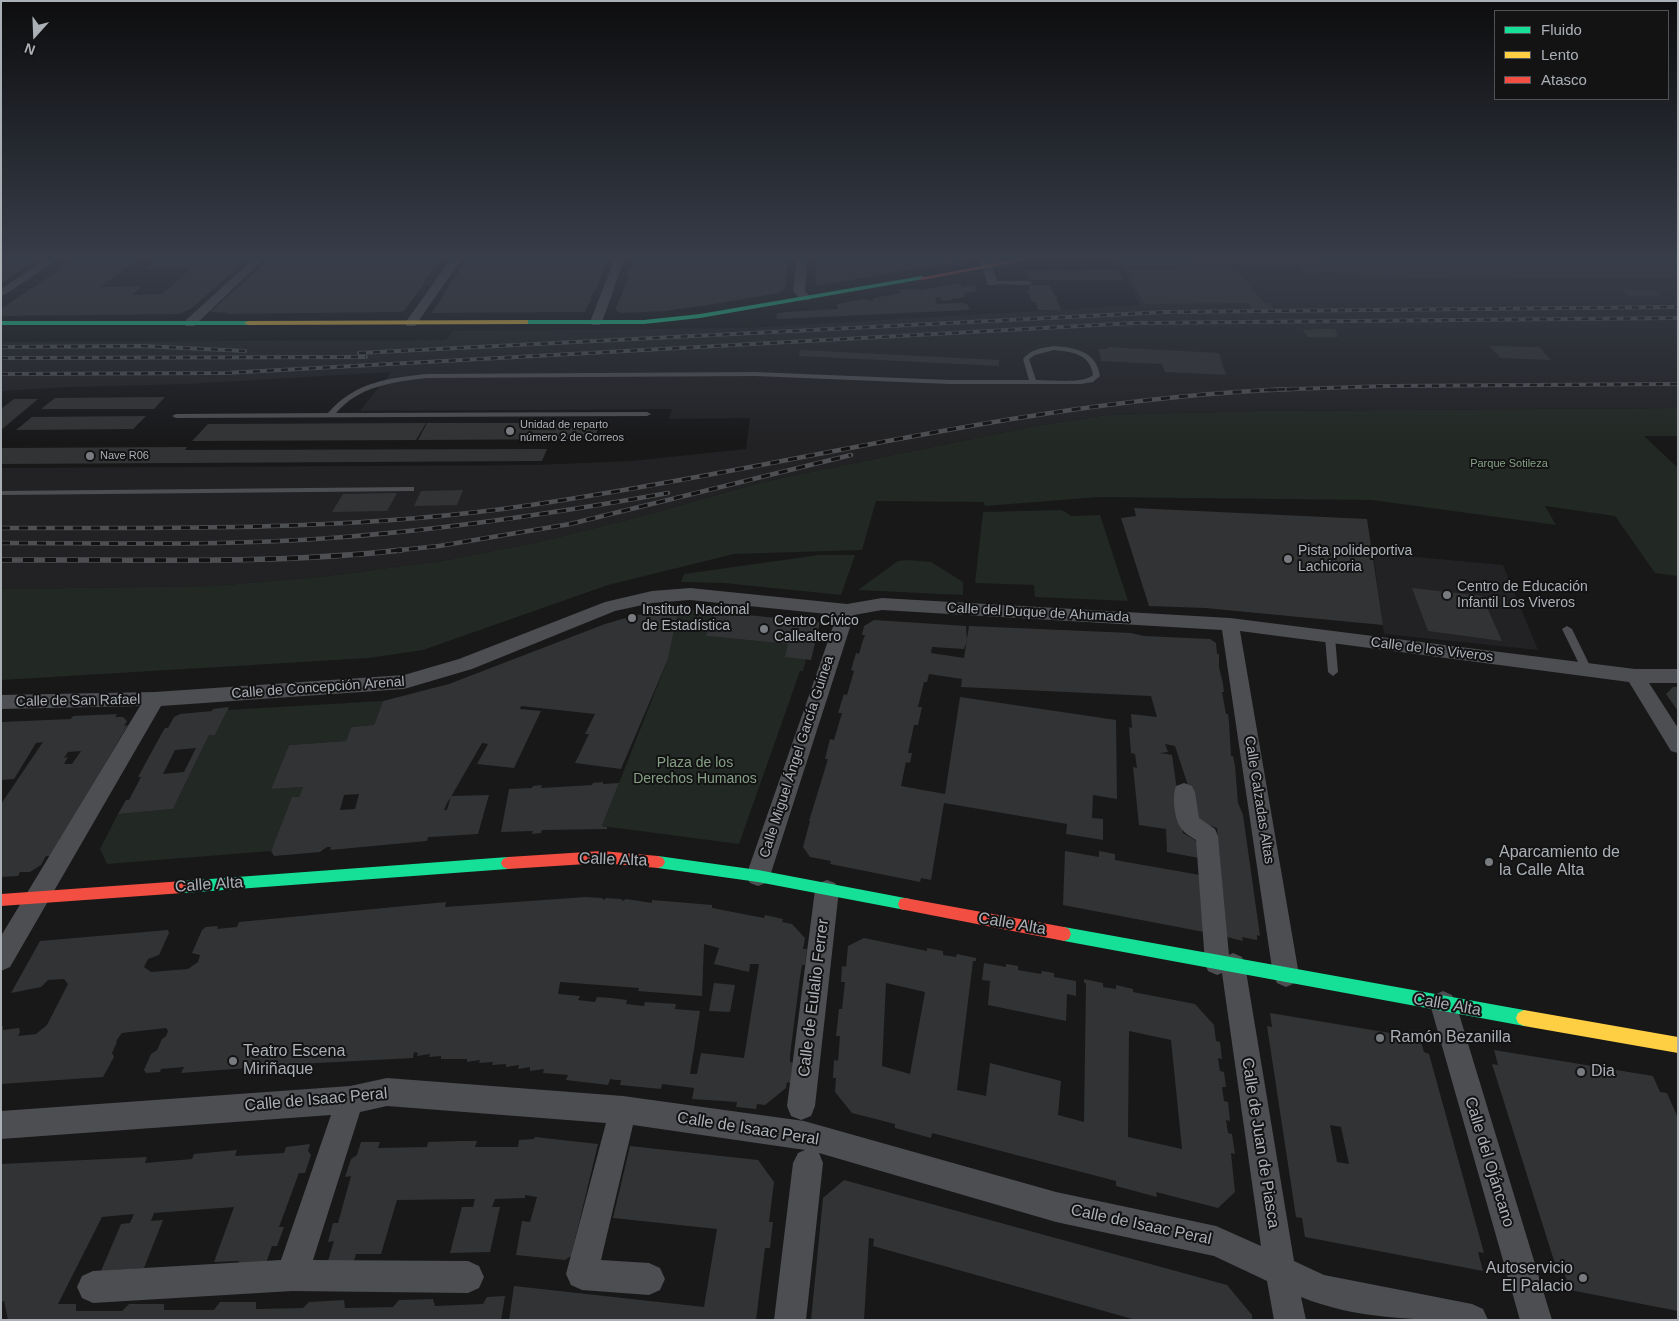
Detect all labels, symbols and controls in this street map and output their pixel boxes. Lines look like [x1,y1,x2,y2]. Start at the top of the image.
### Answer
north arrow [10,10,60,60]
legend [1494,10,1669,100]
text: Fluido [1541,21,1582,38]
text: N [22,40,37,58]
text: Lento [1541,46,1579,63]
text: Atasco [1541,71,1587,88]
place label: Unidad de reparto número 2 de Correos [520,418,624,444]
marker: Unidad de reparto número 2 de Correos [504,425,516,437]
place label: Nave R06 [100,449,149,463]
marker: Nave R06 [84,450,96,462]
park label: Parque Sotileza [1470,457,1548,471]
place label: Pista polideportiva Lachicoria [1298,543,1412,576]
marker: Pista polideportiva Lachicoria [1282,553,1294,565]
place label: Centro de Educación Infantil Los Viveros [1457,579,1588,612]
marker: Centro de Educación Infantil Los Viveros [1441,589,1453,601]
street label: Calle del Duque de Ahumada [946,600,1130,626]
place label: Instituto Nacional de Estadística [642,602,749,634]
marker: Instituto Nacional de Estadística [626,612,638,624]
place label: Centro Cívico Callealtero [774,613,859,646]
marker: Centro Cívico Callealtero [758,623,770,635]
street label: Calle de los Viveros [1370,634,1494,666]
street label: Calle Miguel Ángel García Guinea [756,654,838,860]
street label: Calle de Concepción Arenal [231,674,405,702]
street label: Calle de San Rafael [16,692,140,710]
street label: Calle Calzadas Altas [1241,735,1277,865]
park label: Plaza de los Derechos Humanos [633,755,757,788]
place label: Aparcamiento de la Calle Alta [1499,843,1620,881]
street label: Calle Alta [578,849,648,871]
marker: Aparcamiento de la Calle Alta [1483,856,1495,868]
street label: Calle Alta [174,873,244,897]
street label: Calle Alta [977,909,1047,939]
street label: Calle de Eulalio Ferrer [795,918,833,1078]
street label: Calle Alta [1412,990,1482,1020]
place label: Ramón Bezanilla [1390,1028,1511,1048]
marker: Ramón Bezanilla [1374,1032,1386,1044]
place label: Teatro Escena Miriñaque [243,1042,345,1080]
marker: Teatro Escena Miriñaque [227,1055,239,1067]
street label: Calle de Juan de Piasca [1237,1056,1283,1230]
place label: Dia [1591,1062,1615,1082]
marker: Dia [1575,1066,1587,1078]
street label: Calle de Isaac Peral [244,1084,388,1116]
street label: Calle del Ojáncano [1460,1095,1518,1229]
street label: Calle de Isaac Peral [676,1108,820,1150]
street label: Calle de Isaac Peral [1069,1201,1213,1249]
place label: Autoservicio El Palacio [1486,1259,1573,1297]
marker: Autoservicio El Palacio [1577,1272,1589,1284]

